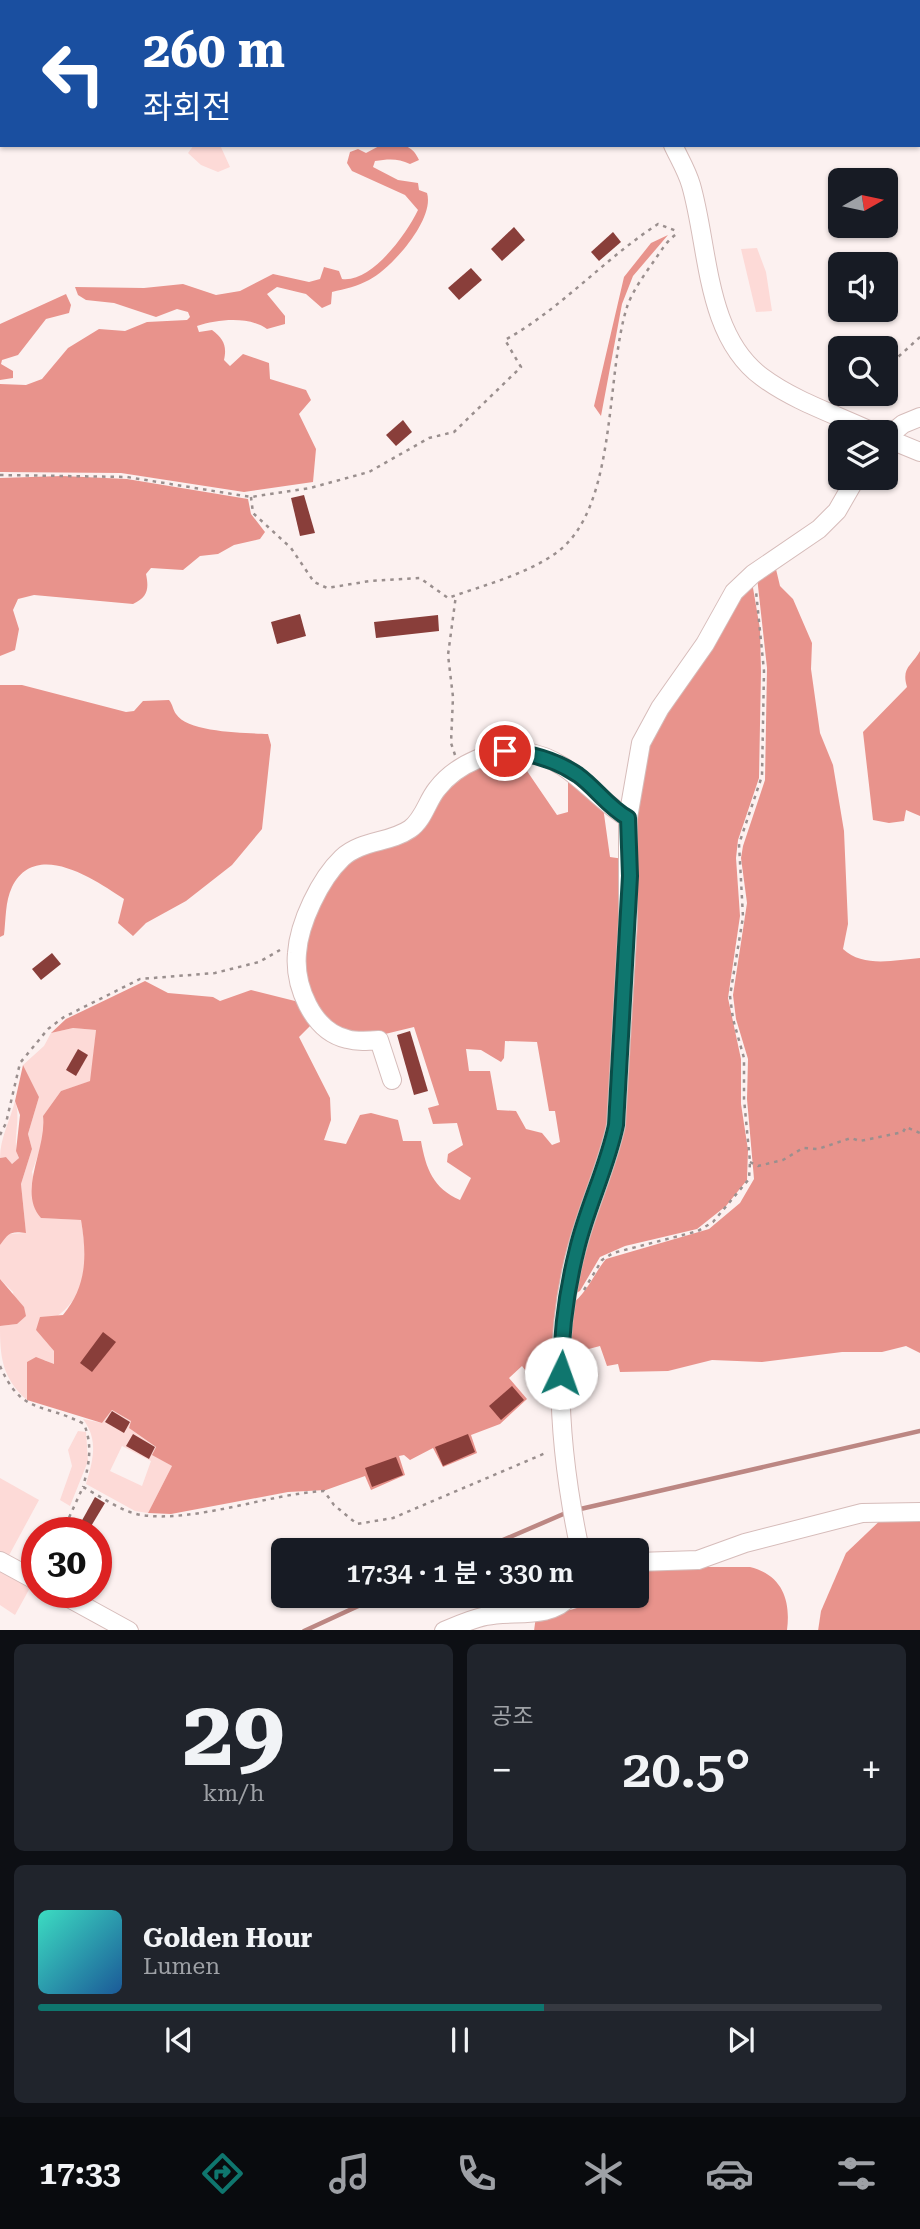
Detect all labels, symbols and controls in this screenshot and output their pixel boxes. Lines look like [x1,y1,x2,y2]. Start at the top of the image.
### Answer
text: 260 m [143,22,285,79]
icon: left [28,28,119,119]
text: 좌회전 [143,88,231,126]
north arrow [828,168,898,238]
map controls [828,168,898,490]
button: sound [828,252,898,322]
button: search [828,336,898,406]
button: layers [828,420,898,490]
pin [475,721,535,781]
icon: arrive [486,732,524,770]
position arrow [524,1336,598,1410]
speed limit sign: 30 [21,1517,112,1608]
text: 17:34 · 1 분 · 330 m [346,1558,574,1588]
text: 29 [183,1681,284,1787]
text: 공조 [491,1703,533,1730]
text: 20.5° [622,1739,751,1800]
text: − [491,1748,512,1792]
text: + [861,1748,882,1792]
text: km/h [203,1780,264,1807]
text: Golden Hour [143,1923,312,1953]
text: Lumen [143,1953,220,1980]
icon: previous [160,2021,198,2059]
icon: pause [441,2021,479,2059]
icon: next [722,2021,760,2059]
icon: directions [198,2149,247,2198]
icon: music [325,2149,374,2198]
icon: phone [452,2149,501,2198]
icon: climate [579,2149,628,2198]
icon: car [705,2149,754,2198]
icon: filters [832,2149,881,2198]
text: 17:33 [39,2154,121,2192]

